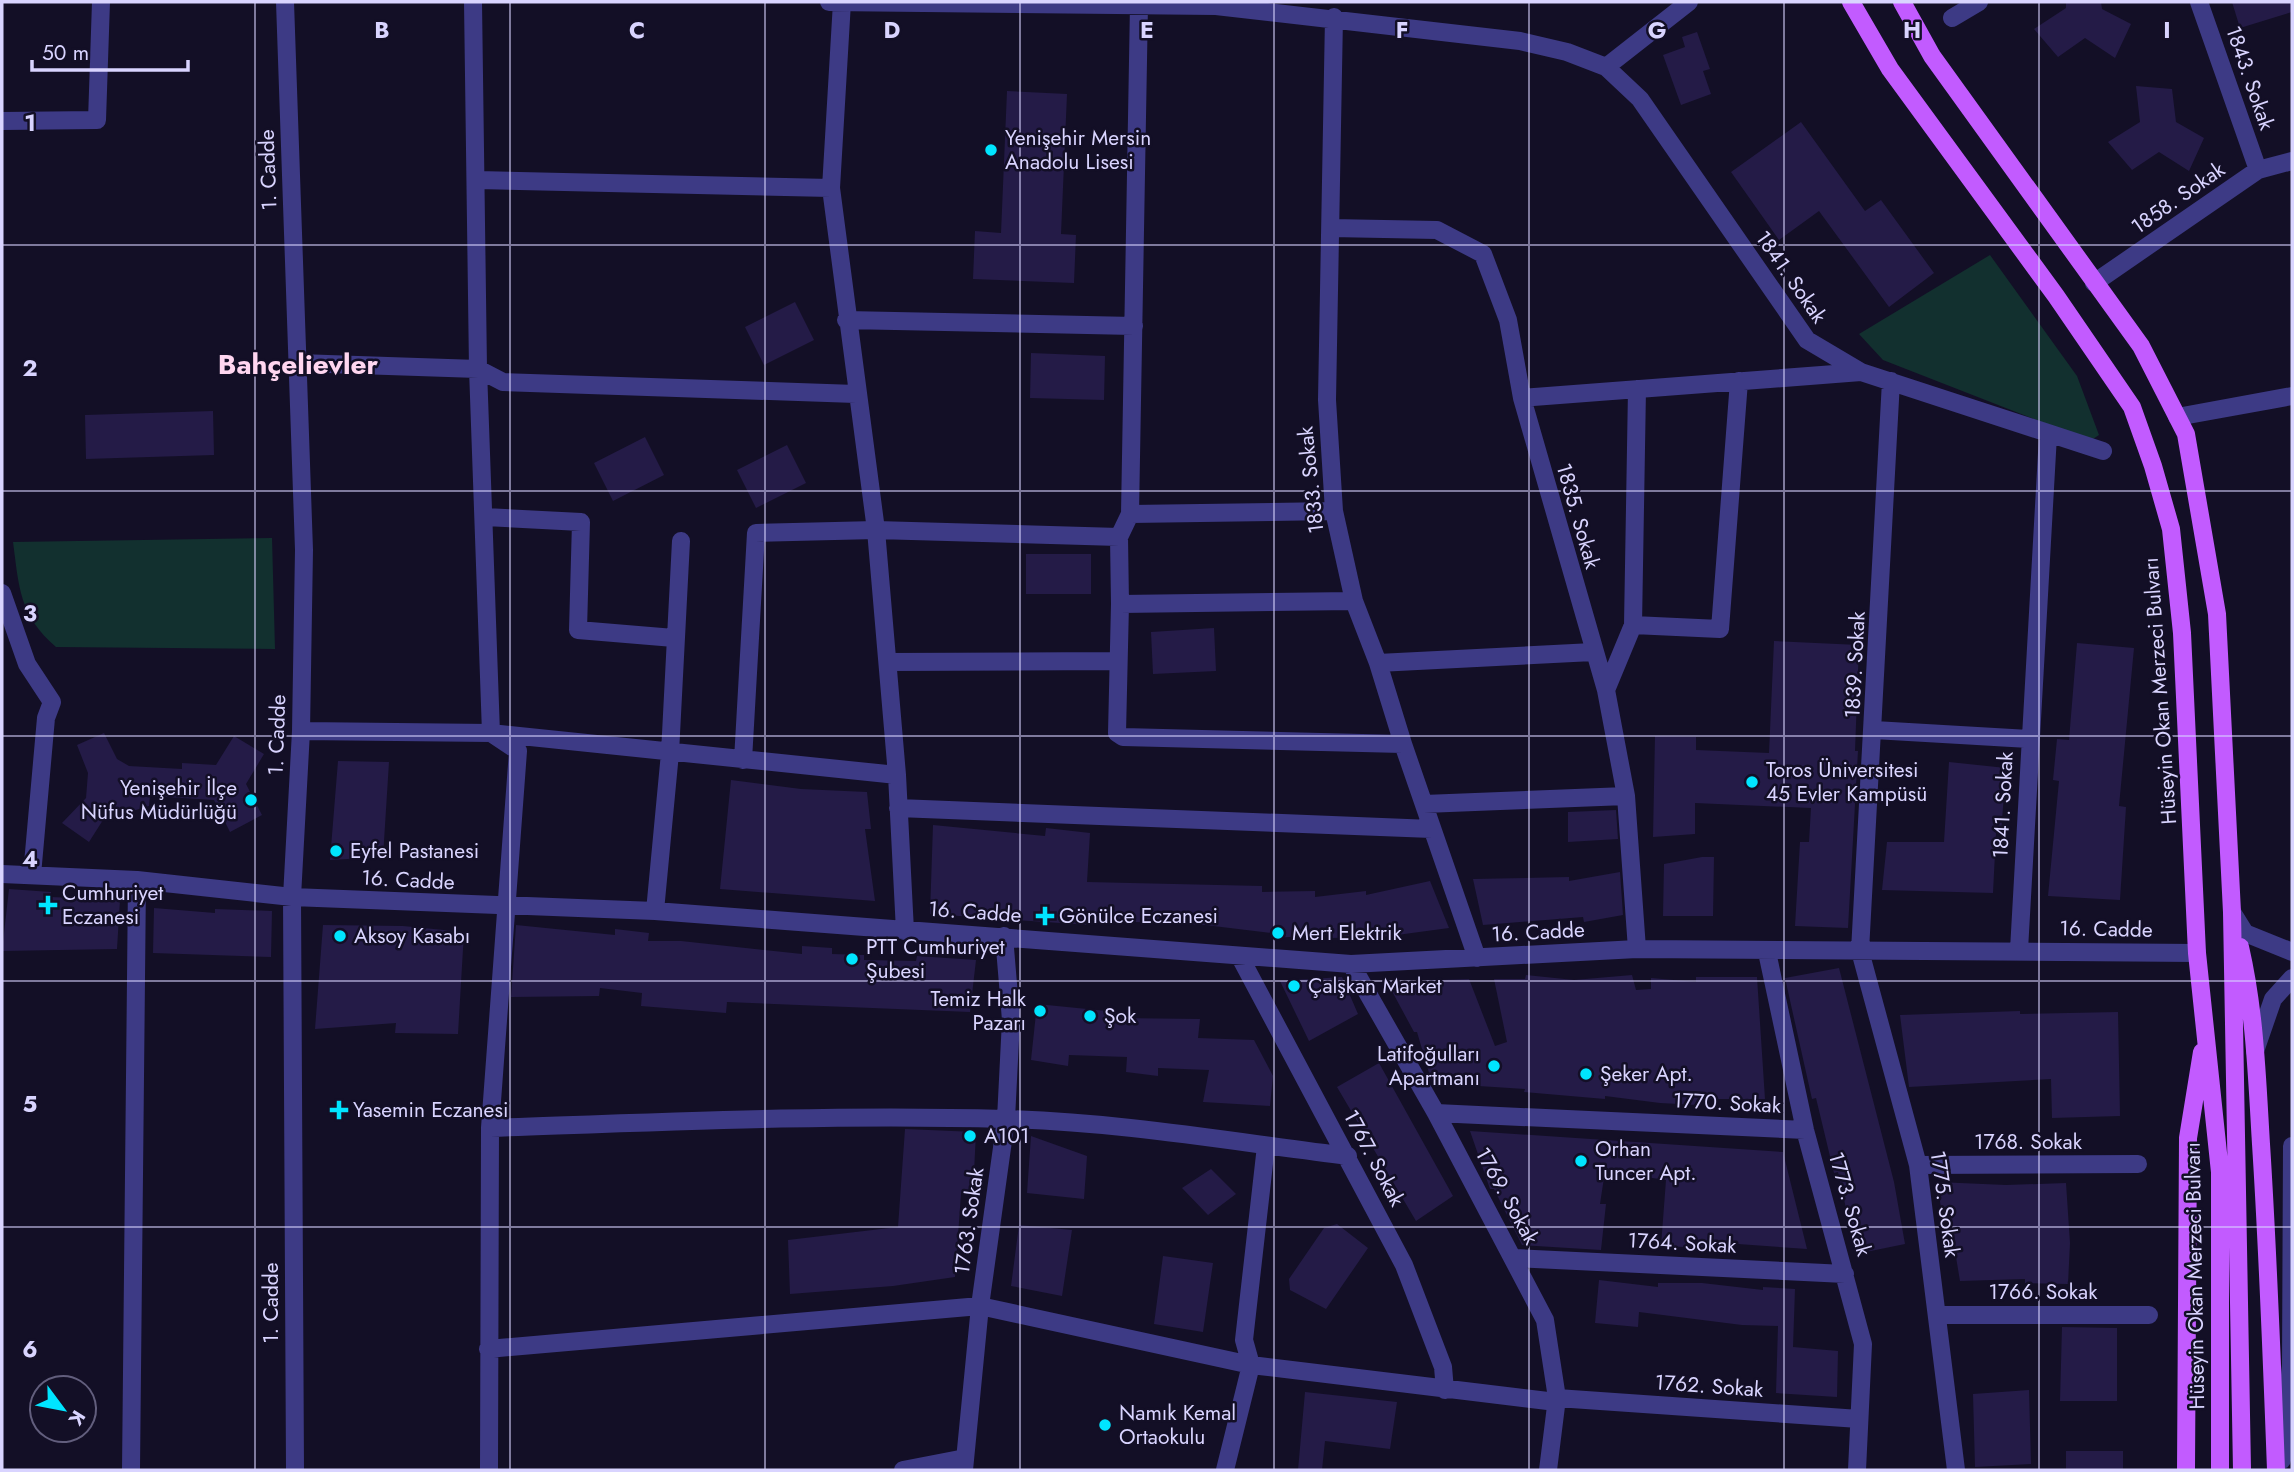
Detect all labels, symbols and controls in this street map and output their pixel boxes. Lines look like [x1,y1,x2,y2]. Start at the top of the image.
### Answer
text: B [374,13,390,47]
text: C [629,13,645,47]
text: D [884,13,901,47]
text: E [1140,13,1154,47]
text: F [1396,13,1408,47]
text: G [1648,13,1666,47]
text: H [1903,13,1921,47]
text: I [2163,13,2171,47]
street label: 1843. Sokak [2218,22,2282,135]
scale bar [32,28,187,72]
text: 50 m [42,38,89,68]
text: 1 [24,106,36,140]
place label: Yenişehir Mersin Anadolu Lisesi [1005,123,1151,177]
street label: 1. Cadde [252,129,284,211]
marker: Yenişehir Mersin Anadolu Lisesi [983,142,999,158]
street label: 1858. Sokak [2125,154,2231,241]
street label: 1841. Sokak [1748,225,1834,330]
district label: Bahçelievler [218,344,379,385]
text: 2 [22,351,38,385]
street label: 1833. Sokak [1290,424,1332,535]
street label: 1835. Sokak [1549,460,1608,573]
street label: Hüseyin Okan Merzeci Bulvarı [2136,557,2184,825]
text: 3 [23,596,37,630]
street label: 1839. Sokak [1837,610,1873,719]
street label: 1. Cadde [261,694,293,776]
street label: 1841. Sokak [1985,750,2021,859]
place label: Toros Üniversitesi 45 Evler Kampüsü [1766,755,1927,809]
place label: Yenişehir İlçe Nüfus Müdürlüğü [81,773,237,827]
marker: Toros Üniversitesi 45 Evler Kampüsü [1744,774,1760,790]
marker: Yenişehir İlçe Nüfus Müdürlüğü [243,792,259,808]
place label: Eyfel Pastanesi [350,836,479,866]
text: 4 [22,842,38,876]
marker: Eyfel Pastanesi [328,843,344,859]
street label: 16. Cadde [361,863,456,897]
place label: Cumhuriyet Eczanesi [62,878,163,932]
street label: 16. Cadde [927,894,1023,930]
marker: Cumhuriyet Eczanesi [40,897,56,913]
place label: Gönülce Eczanesi [1059,901,1218,931]
marker: Gönülce Eczanesi [1037,908,1053,924]
street label: 16. Cadde [2059,913,2153,945]
street label: 16. Cadde [1491,915,1586,949]
place label: Mert Elektrik [1292,918,1403,948]
place label: Aksoy Kasabı [354,921,470,951]
marker: Mert Elektrik [1270,925,1286,941]
marker: Aksoy Kasabı [332,928,348,944]
place label: PTT Cumhuriyet Şubesi [866,932,1005,986]
marker: PTT Cumhuriyet Şubesi [844,951,860,967]
place label: Çalşkan Market [1308,971,1442,1001]
marker: Çalşkan Market [1286,978,1302,994]
place label: Temiz Halk Pazarı [931,984,1027,1038]
place label: Şok [1104,1001,1137,1031]
marker: Temiz Halk Pazarı [1032,1003,1048,1019]
marker: Şok [1082,1008,1098,1024]
place label: Latifoğulları Apartmanı [1377,1039,1480,1093]
marker: Latifoğulları Apartmanı [1486,1058,1502,1074]
place label: Şeker Apt. [1600,1059,1693,1089]
marker: Şeker Apt. [1578,1066,1594,1082]
street label: 1770. Sokak [1672,1085,1783,1121]
text: 5 [23,1087,37,1121]
place label: Yasemin Eczanesi [353,1095,508,1125]
marker: Yasemin Eczanesi [331,1102,347,1118]
street label: 1767. Sokak [1336,1104,1412,1212]
place label: A101 [984,1121,1029,1151]
street label: 1768. Sokak [1974,1127,2083,1157]
marker: A101 [962,1128,978,1144]
place label: Orhan Tuncer Apt. [1595,1134,1697,1188]
street label: 1769. Sokak [1468,1142,1547,1251]
street label: Hüseyin Okan Merzeci Bulvarı [2178,1142,2212,1410]
street label: 1773. Sokak [1821,1149,1879,1260]
street label: 1775. Sokak [1923,1149,1967,1260]
marker: Orhan Tuncer Apt. [1573,1153,1589,1169]
street label: 1763. Sokak [947,1165,991,1277]
street label: 1764. Sokak [1627,1225,1738,1261]
street label: 1. Cadde [256,1262,286,1344]
street label: 1766. Sokak [1989,1277,2098,1307]
text: 6 [22,1332,38,1366]
street label: 1762. Sokak [1654,1367,1765,1405]
north arrow [28,1374,98,1444]
place label: Namık Kemal Ortaokulu [1119,1398,1236,1452]
text: K [62,1405,92,1431]
marker: Namık Kemal Ortaokulu [1097,1417,1113,1433]

